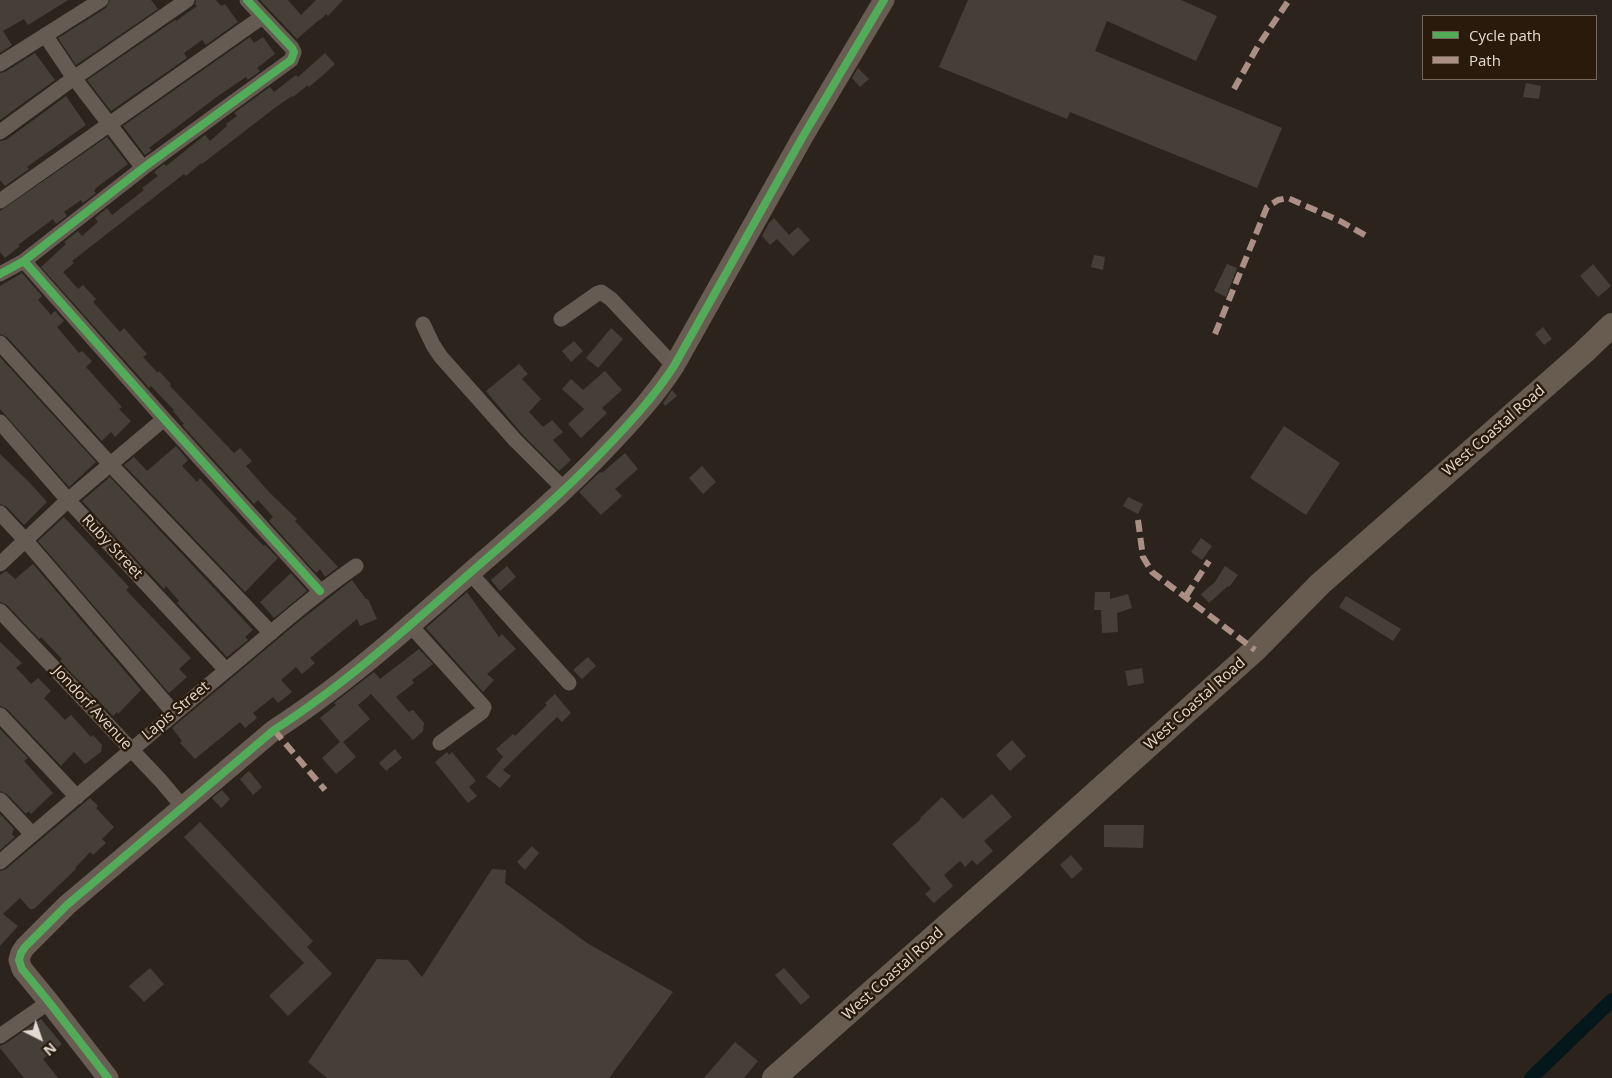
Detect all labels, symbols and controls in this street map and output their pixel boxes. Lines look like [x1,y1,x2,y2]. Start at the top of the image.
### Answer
legend [1422,15,1597,80]
text: Cycle path [1469,25,1541,45]
text: Path [1469,50,1501,70]
street label: West Coastal Road [1439,382,1549,480]
street label: Ruby Street [78,511,146,583]
street label: West Coastal Road [1141,654,1249,754]
street label: Jondorf Avenue [49,662,135,754]
street label: Lapis Street [139,678,213,744]
street label: West Coastal Road [839,924,947,1024]
north arrow [15,1013,65,1063]
text: N [40,1039,61,1061]

